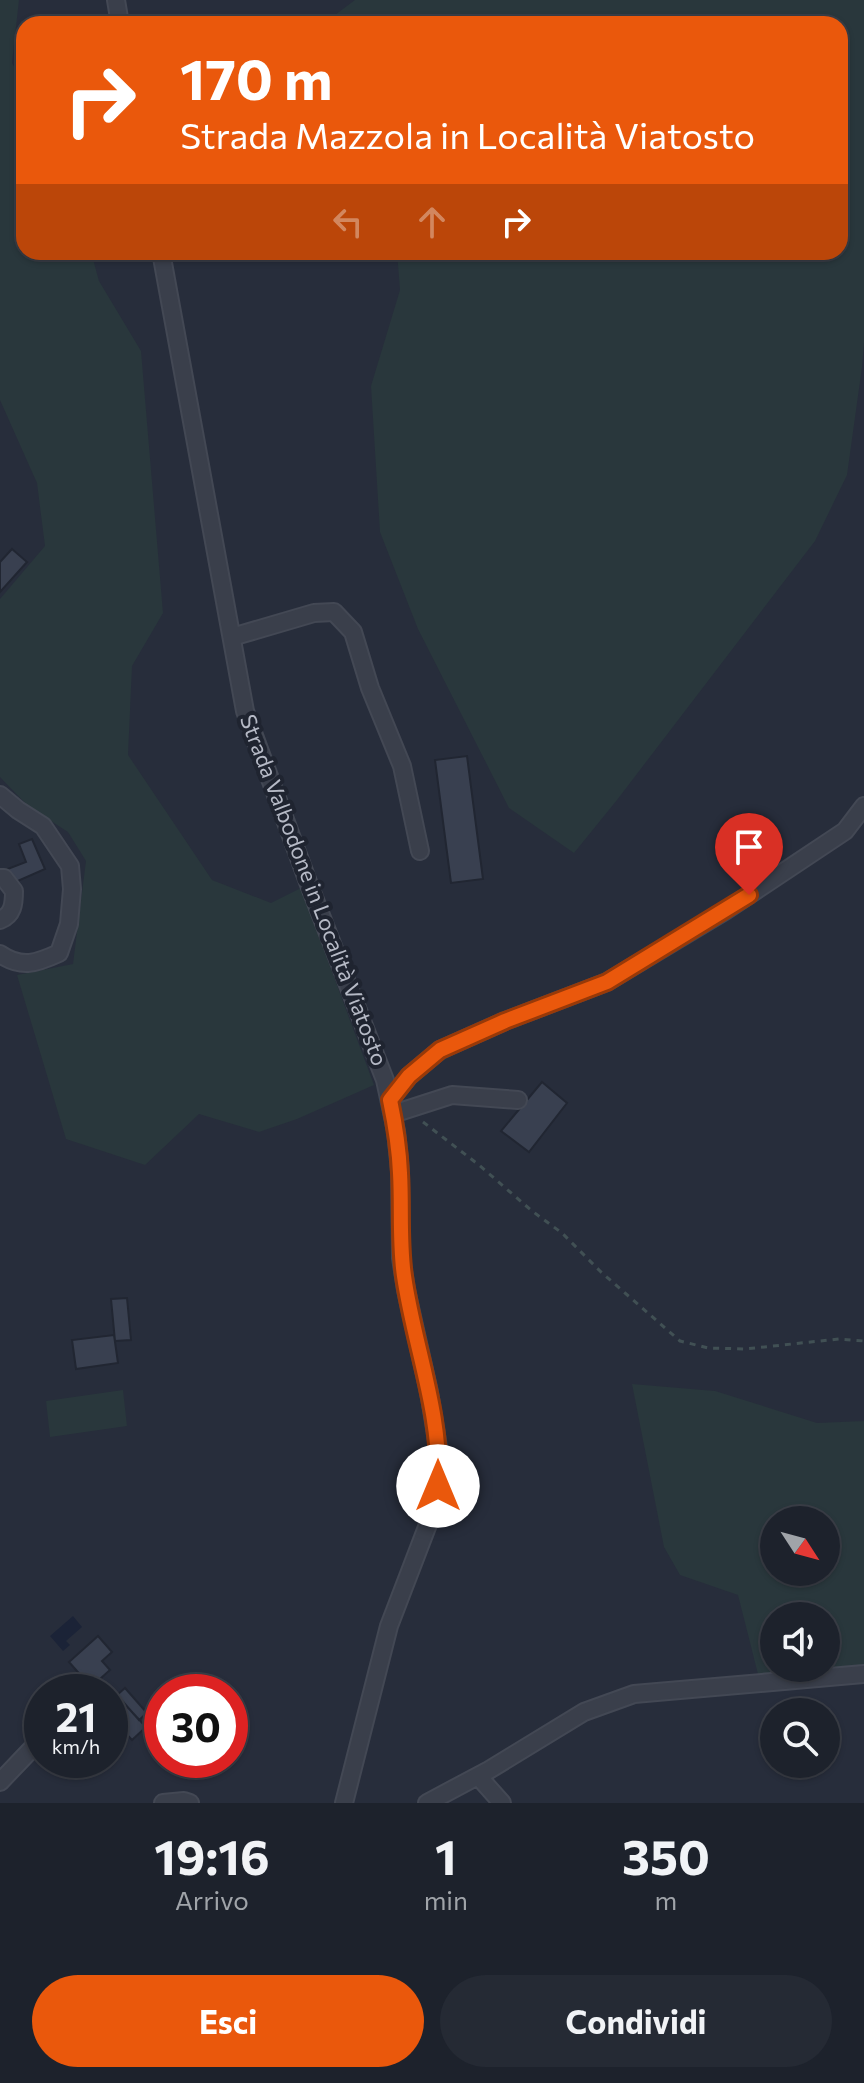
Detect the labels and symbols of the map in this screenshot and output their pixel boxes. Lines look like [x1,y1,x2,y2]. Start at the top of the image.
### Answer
street label: Strada Valbodone in Località Viatosto [235,710,394,1069]
pin [715,813,783,895]
position arrow [396,1444,480,1528]
north arrow [760,1506,840,1586]
speed limit sign: 30 [144,1674,248,1778]

